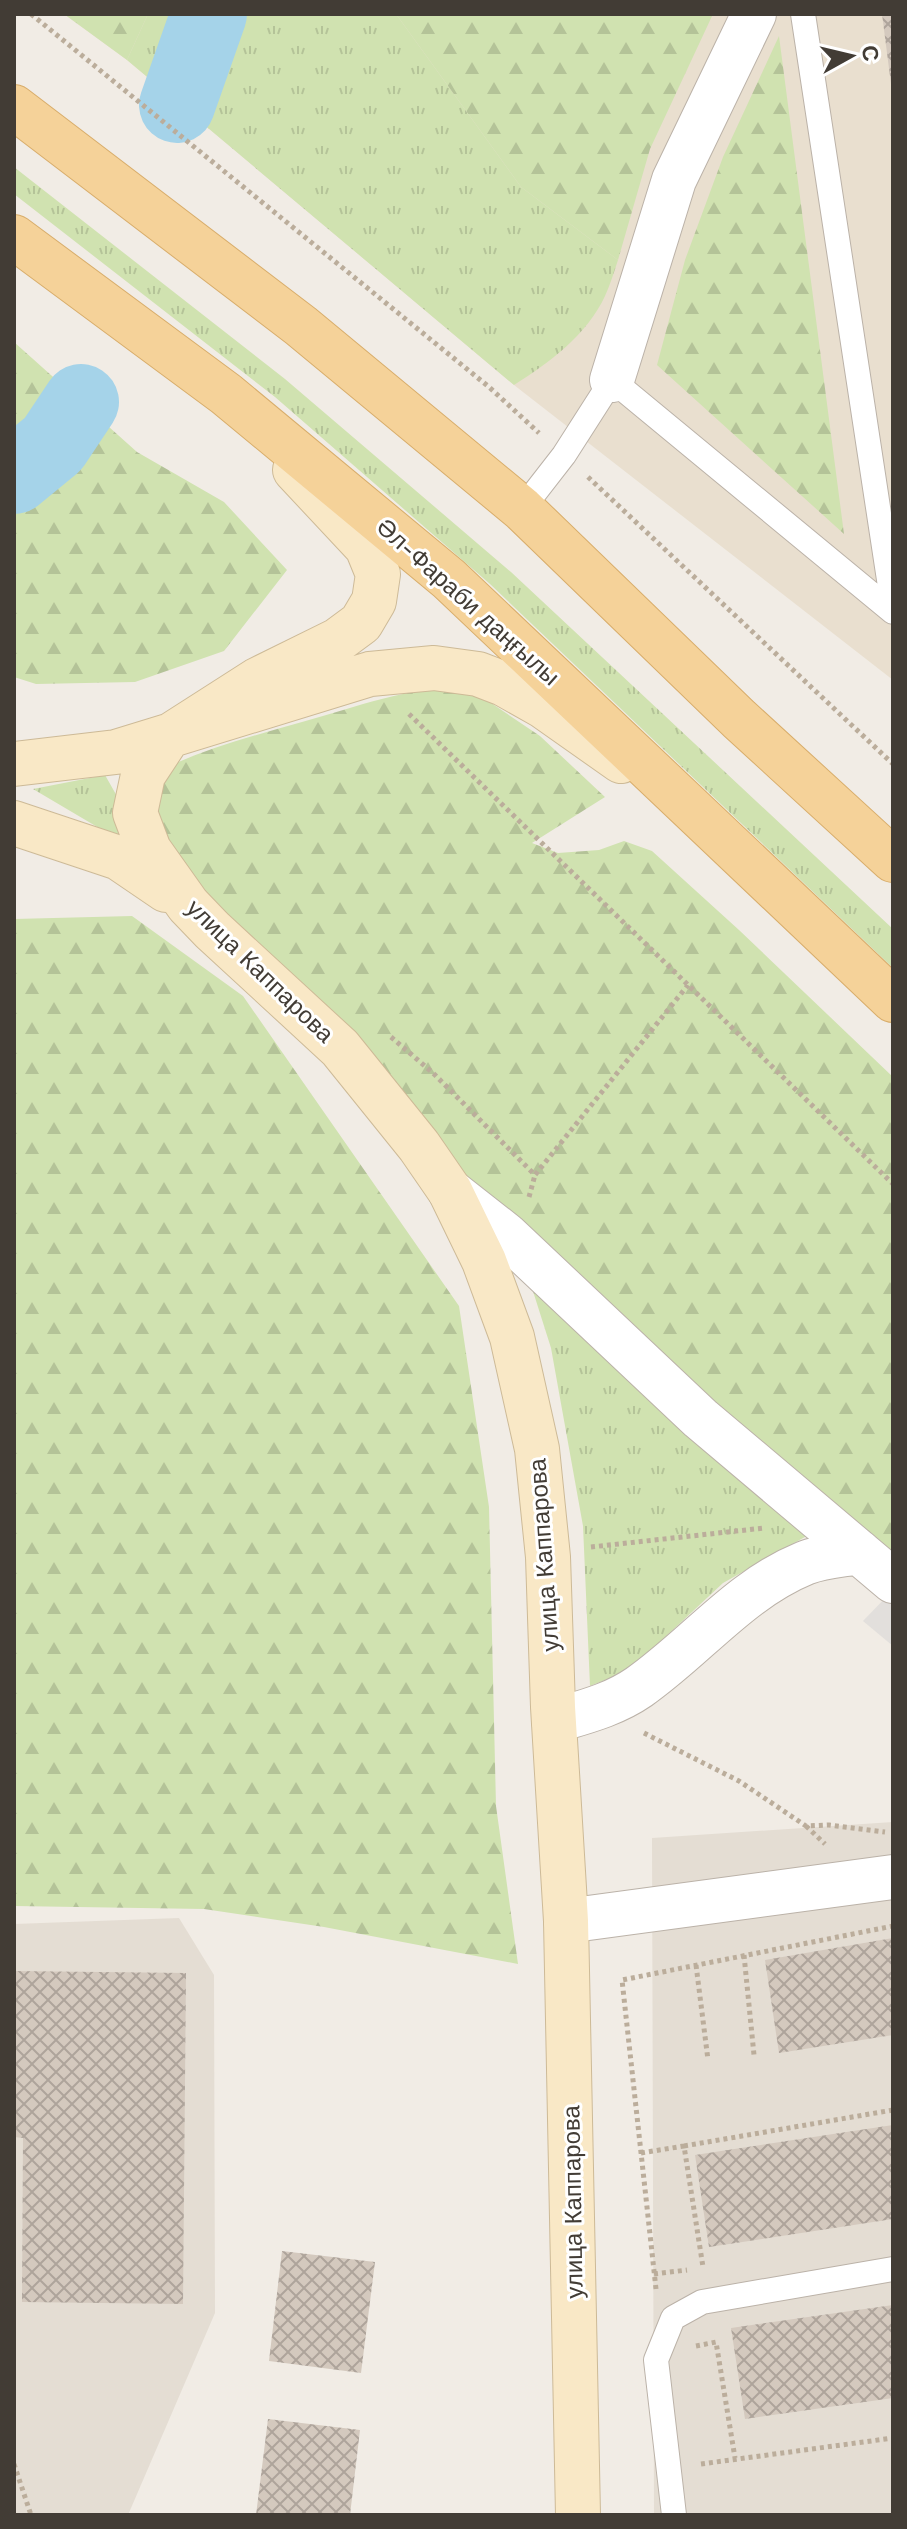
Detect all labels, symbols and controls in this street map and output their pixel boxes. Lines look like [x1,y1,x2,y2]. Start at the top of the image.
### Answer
north arrow [811,16,891,96]
text: С [857,44,884,63]
street label: Әл-Фараби даңғылы [371,513,565,691]
street label: улица Каппарова [181,894,340,1049]
street label: улица Каппарова [523,1457,565,1652]
street label: улица Каппарова [557,2104,589,2299]

